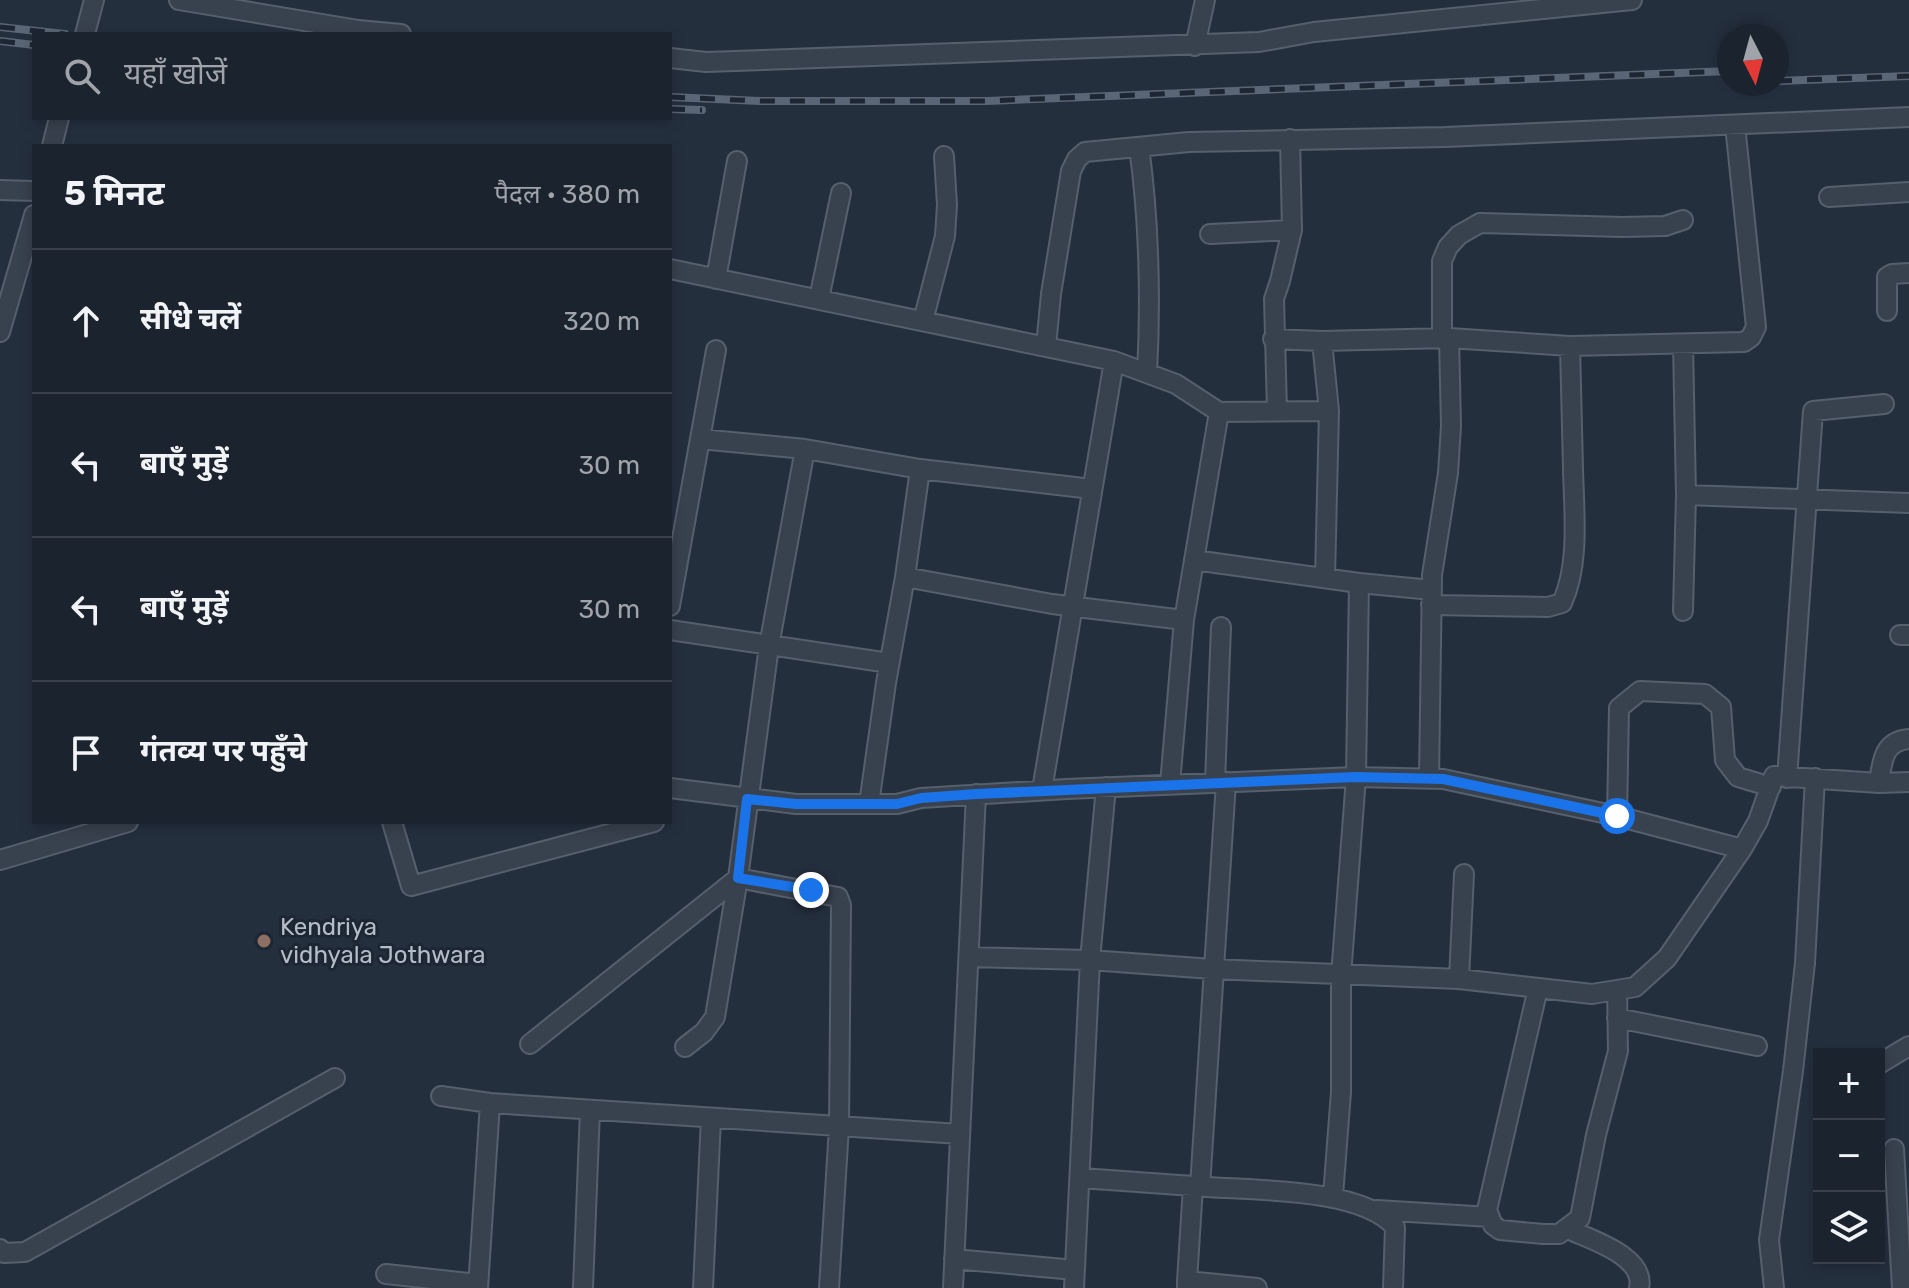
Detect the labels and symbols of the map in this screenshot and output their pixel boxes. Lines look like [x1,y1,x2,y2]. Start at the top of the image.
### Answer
north arrow [1717,24,1789,96]
route start [1599,798,1635,834]
route end [793,872,829,908]
place label: Kendriya vidhyala Jothwara [280,913,486,969]
marker: Kendriya vidhyala Jothwara [255,932,273,950]

